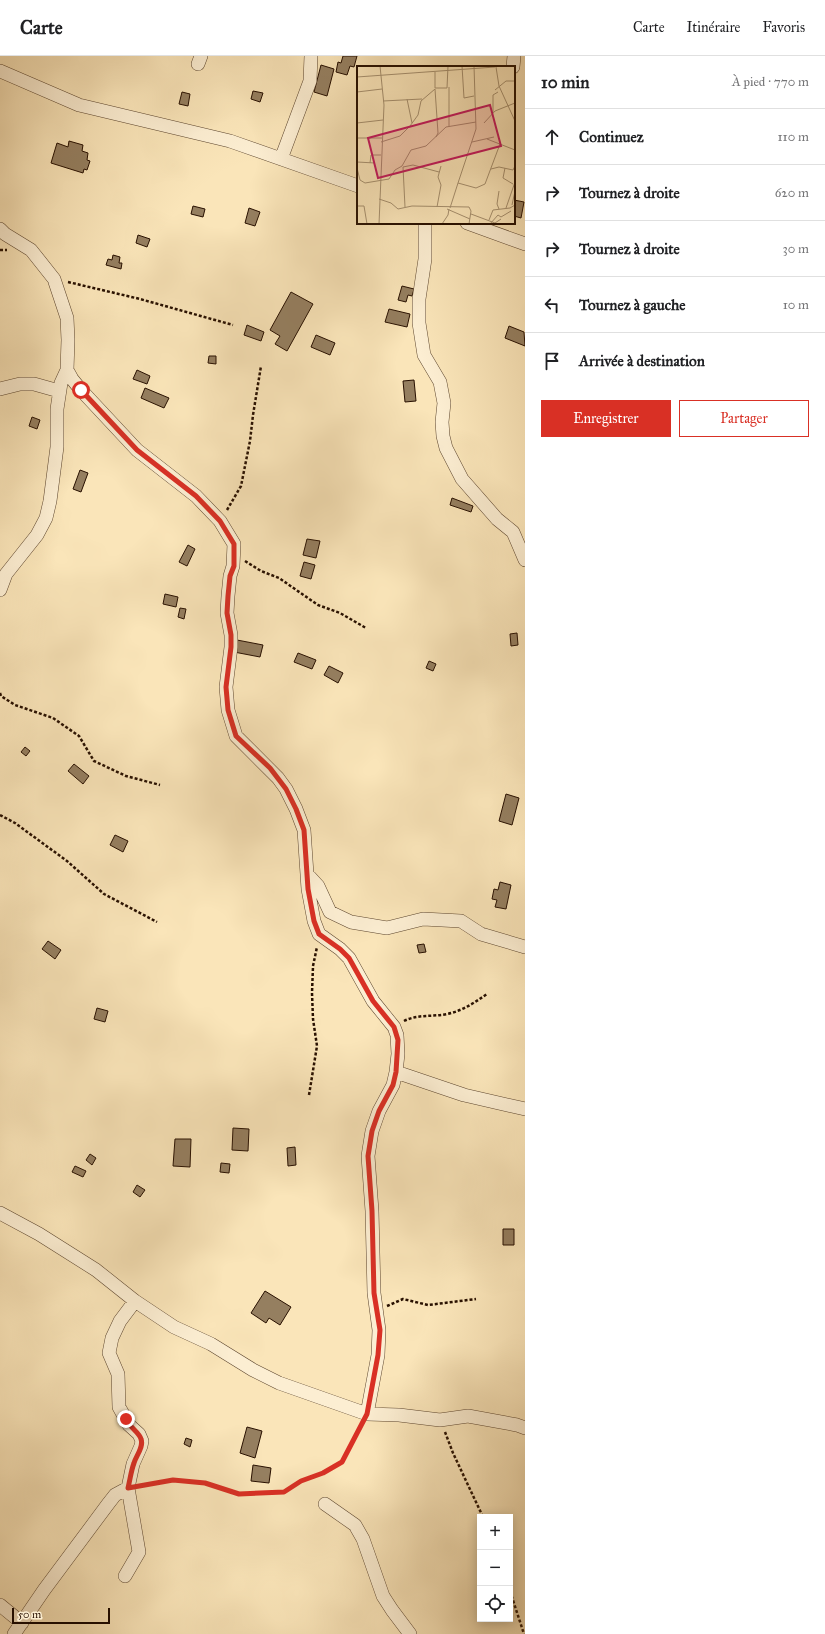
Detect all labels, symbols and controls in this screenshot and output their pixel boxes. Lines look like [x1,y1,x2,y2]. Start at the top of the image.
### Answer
text: Carte [20,16,63,39]
text: Carte [633,19,665,36]
text: Itinéraire [687,19,740,36]
text: Favoris [762,19,805,36]
inset map [357,66,515,224]
text: 10 min [541,72,589,93]
text: À pied · 770 m [732,74,809,90]
icon: ahead [541,126,563,148]
text: Continuez [579,128,644,146]
text: 110 m [777,129,809,145]
icon: right [541,182,563,204]
text: Tournez à droite [579,184,680,202]
text: 620 m [775,185,809,201]
icon: right [541,238,563,260]
text: Tournez à droite [579,240,680,258]
text: 30 m [783,241,809,257]
icon: left [541,294,563,316]
text: Tournez à gauche [579,296,686,314]
text: 10 m [783,297,809,313]
icon: arrive [541,350,563,372]
text: Arrivée à destination [579,352,705,370]
route start [72,381,90,399]
button: Enregistrer [541,400,671,437]
button: Partager [679,400,809,437]
route end [117,1410,135,1428]
map controls [477,1514,513,1622]
button: + [477,1514,513,1550]
button: − [477,1550,513,1586]
button: locate [477,1586,513,1622]
scale bar [12,1606,110,1625]
text: 50 m [18,1608,41,1621]

